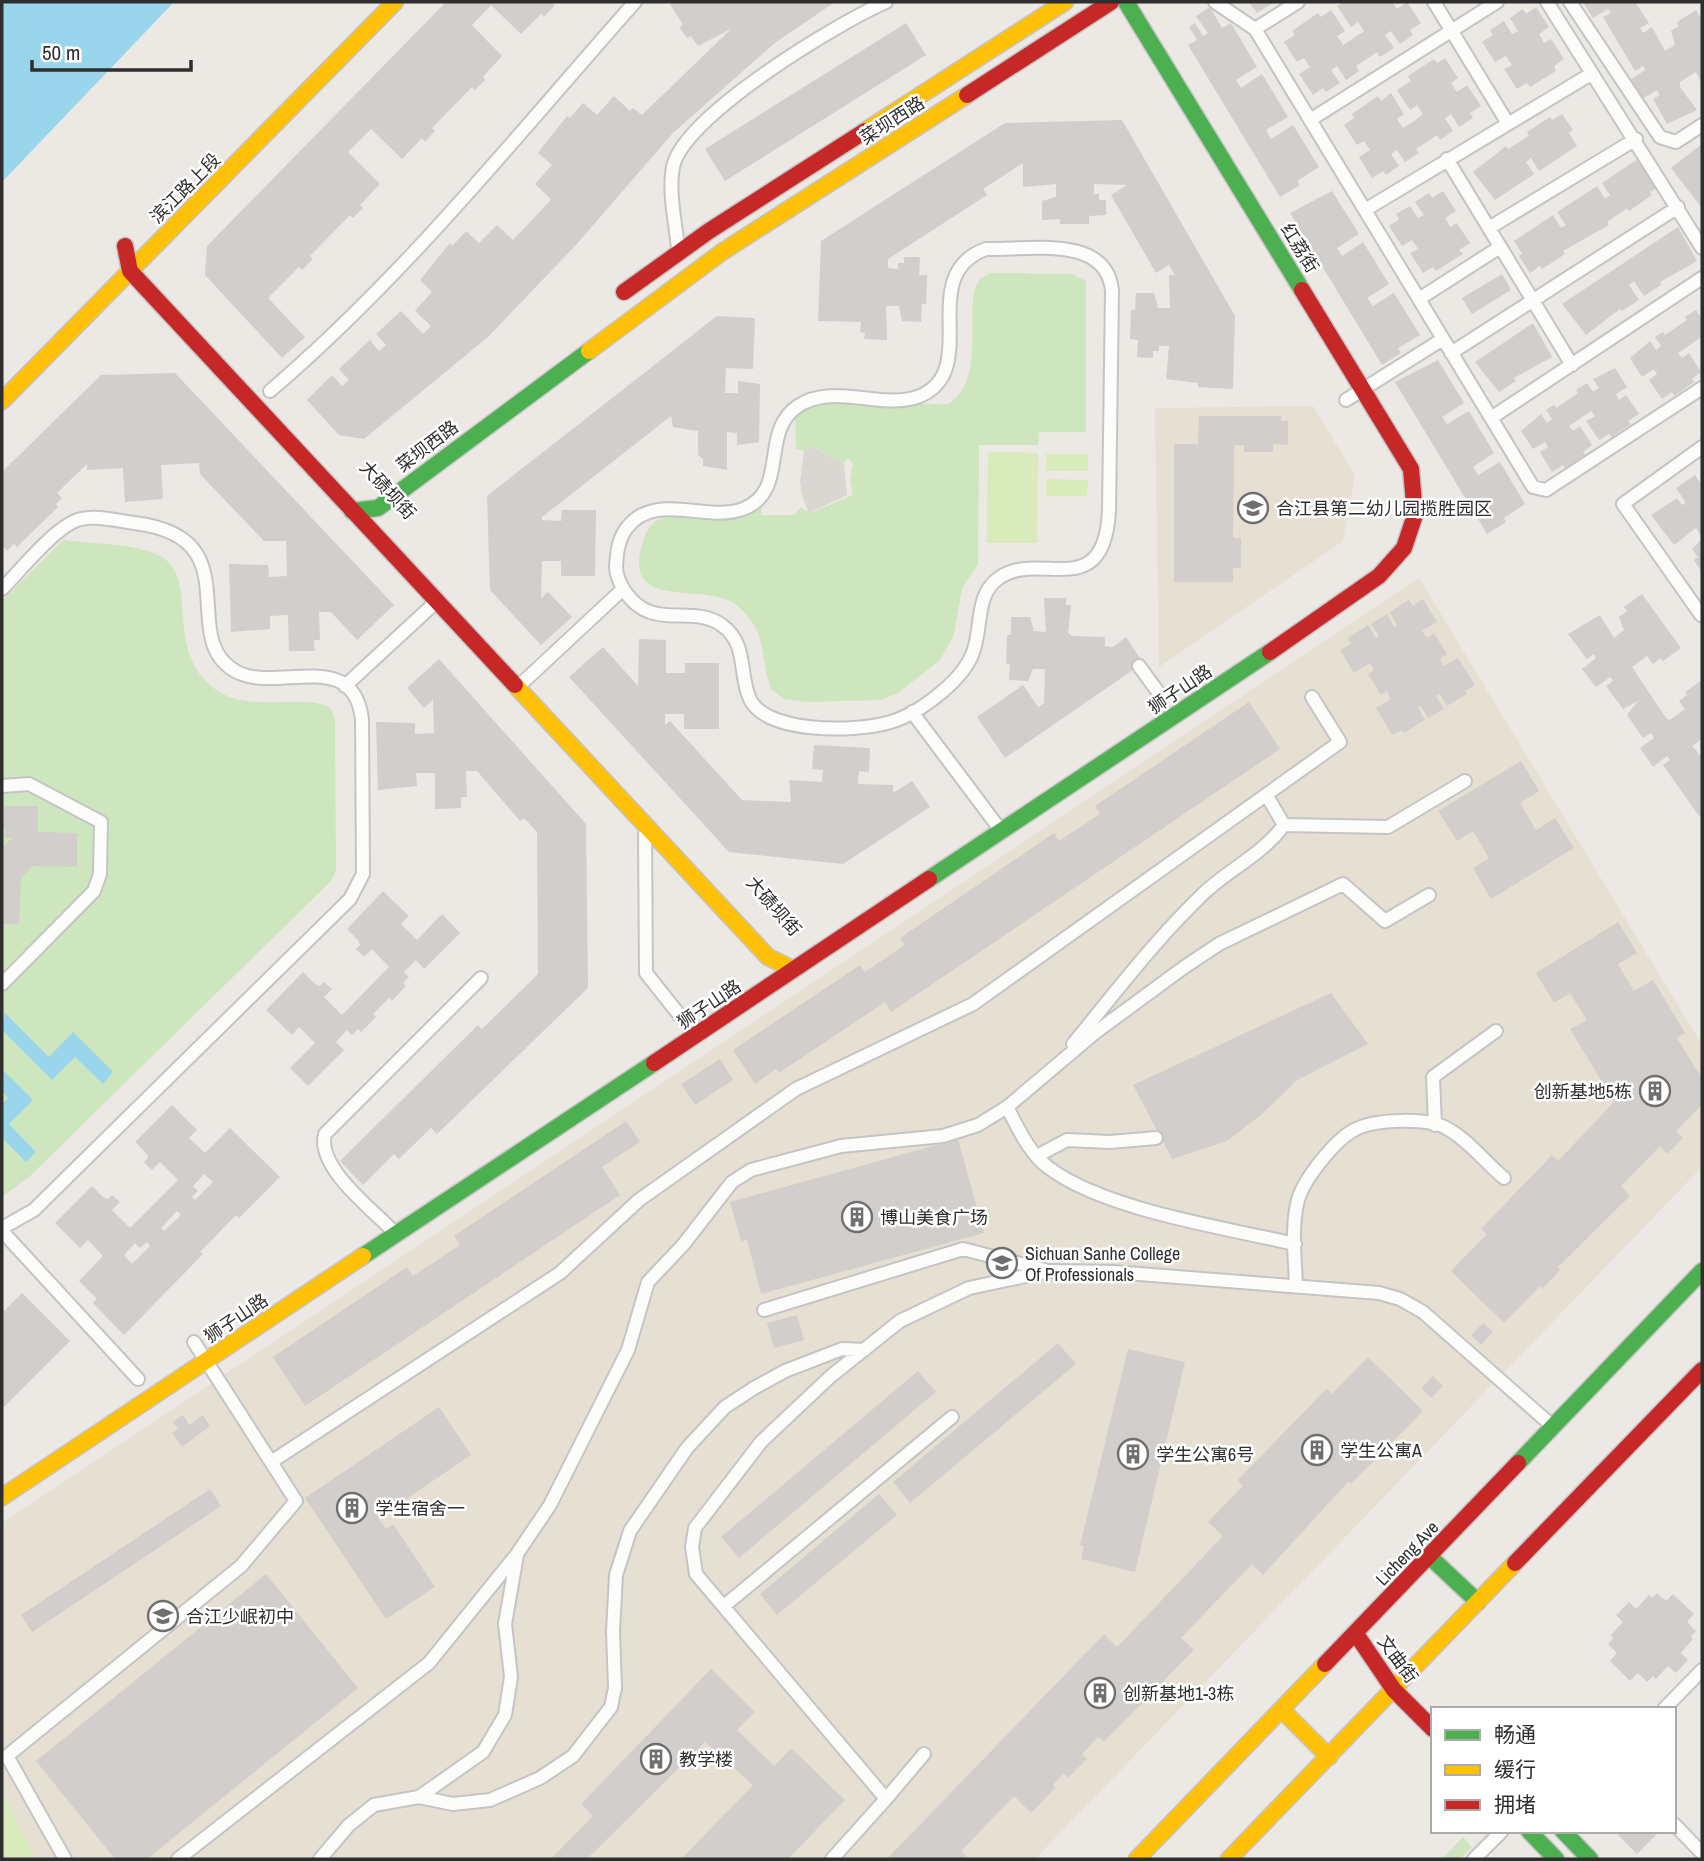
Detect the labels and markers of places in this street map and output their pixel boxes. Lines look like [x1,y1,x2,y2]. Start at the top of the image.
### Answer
school or university icon: 合江县第二幼儿园揽胜园区 [1236,491,1270,525]
place label: 合江县第二幼儿园揽胜园区 [1276,496,1492,521]
building icon: 创新基地5栋 [1638,1074,1672,1108]
place label: 创新基地5栋 [1534,1079,1632,1104]
building icon: 博山美食广场 [840,1200,874,1234]
place label: 博山美食广场 [880,1205,988,1230]
place label: Sichuan Sanhe College Of Professionals [1025,1241,1180,1287]
school or university icon: Sichuan Sanhe College Of Professionals [985,1246,1019,1280]
building icon: 学生公寓A [1300,1433,1334,1467]
building icon: 学生公寓6号 [1116,1437,1150,1471]
place label: 学生公寓A [1340,1438,1422,1463]
place label: 学生公寓6号 [1156,1442,1254,1467]
building icon: 学生宿舍一 [335,1491,369,1525]
place label: 学生宿舍一 [375,1496,465,1521]
school or university icon: 合江少岷初中 [146,1599,180,1633]
place label: 合江少岷初中 [186,1604,294,1629]
building icon: 创新基地1-3栋 [1083,1676,1117,1710]
place label: 创新基地1-3栋 [1123,1681,1234,1706]
building icon: 教学楼 [639,1742,673,1776]
place label: 教学楼 [679,1747,733,1772]

